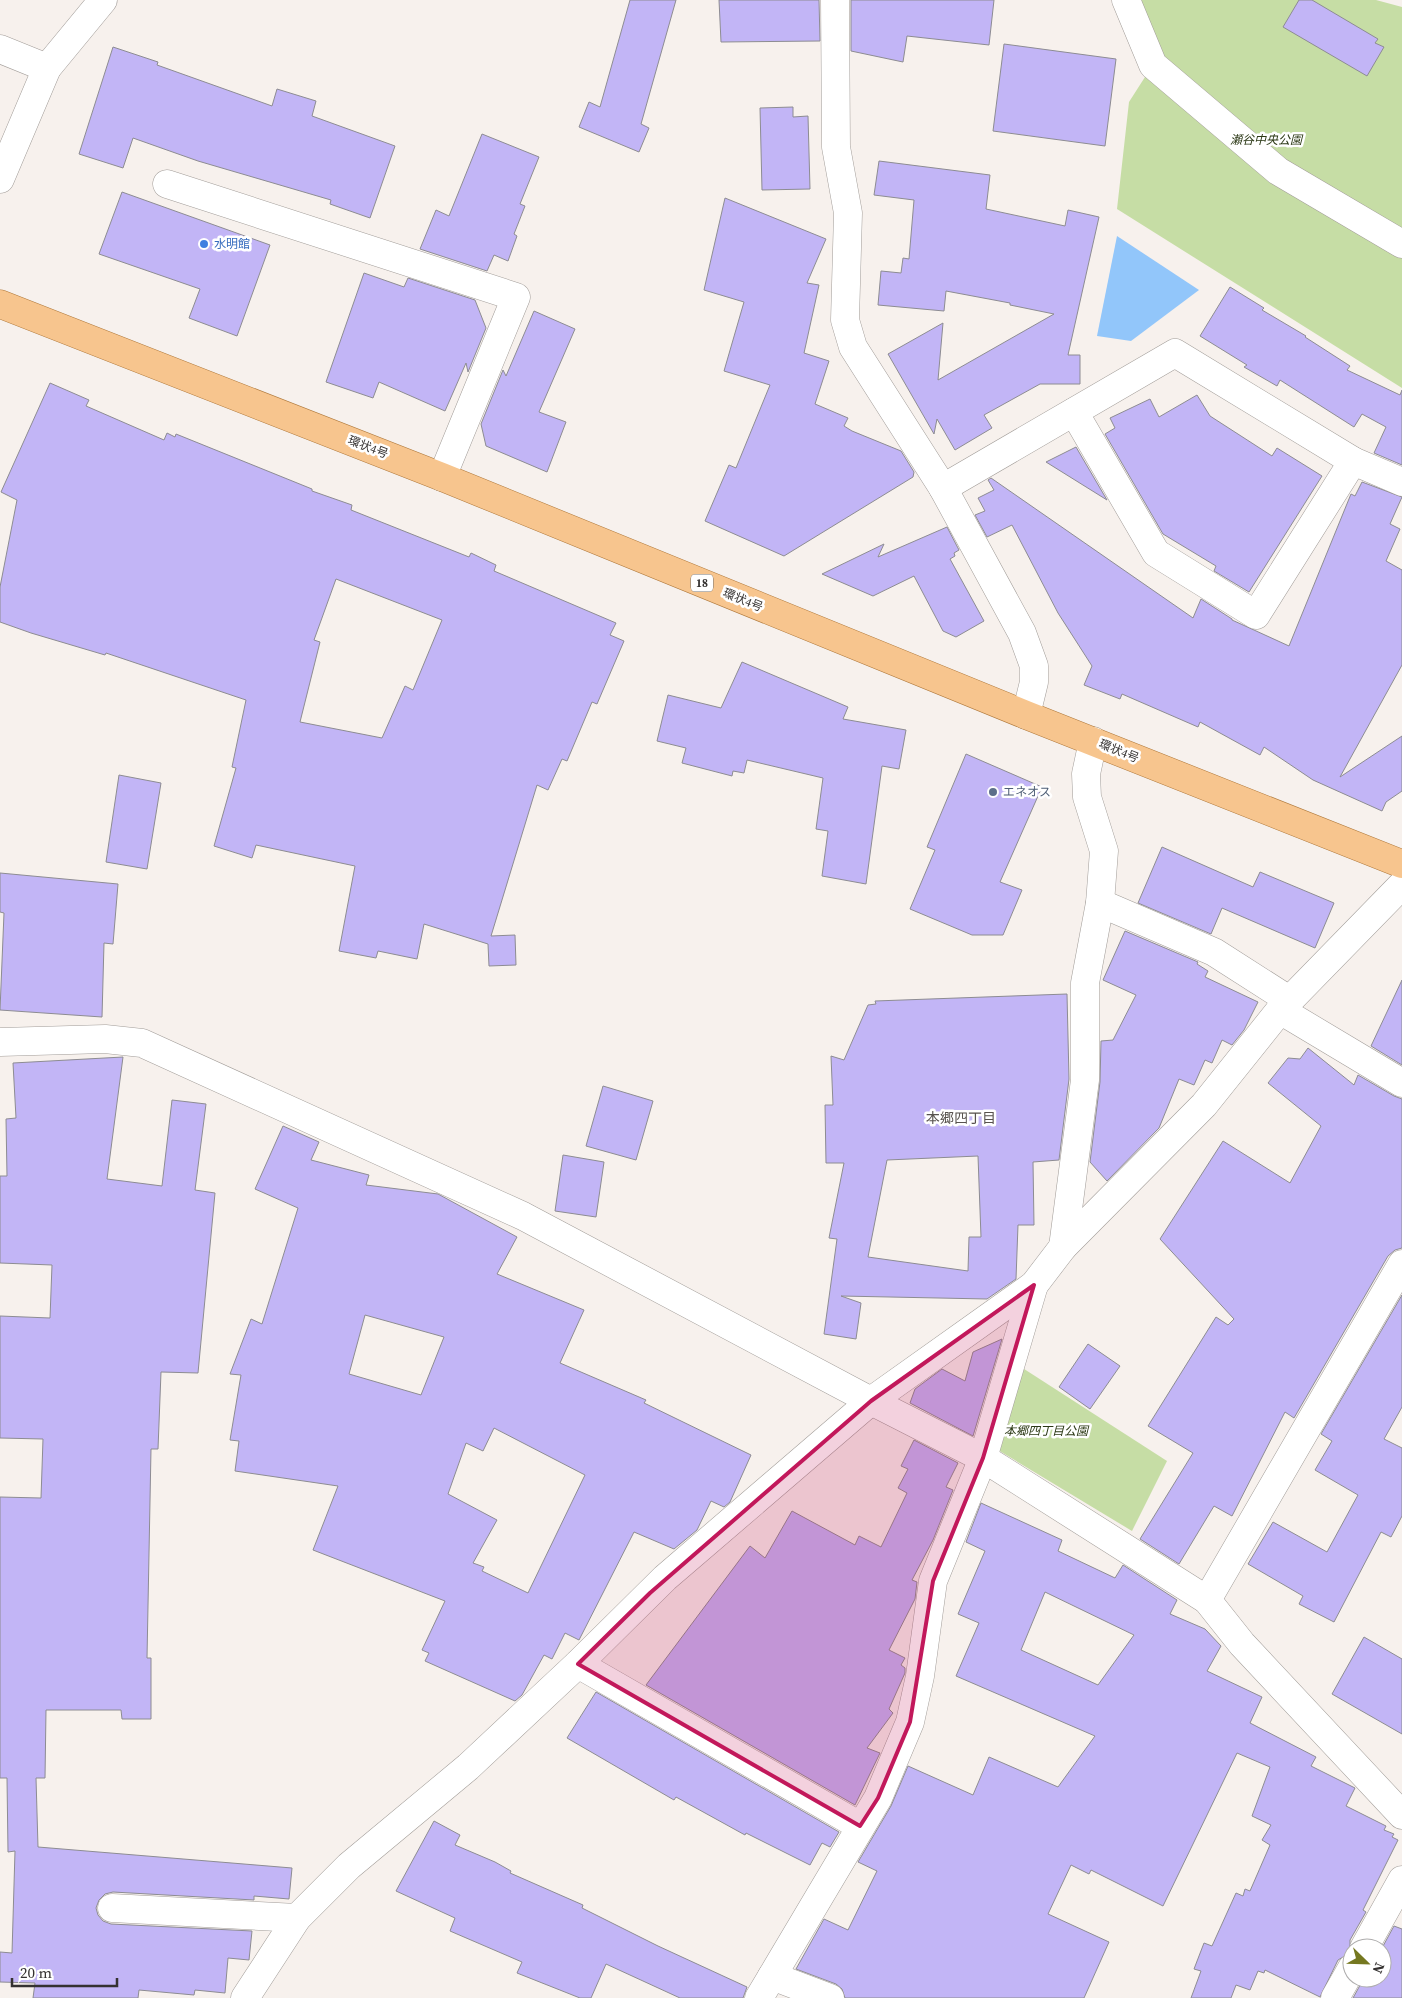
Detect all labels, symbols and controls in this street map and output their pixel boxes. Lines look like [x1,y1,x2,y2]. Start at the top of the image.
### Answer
park label: 瀬谷中央公園 [1230,132,1304,148]
place label: 水明館 [214,236,250,252]
marker: 水明館 [198,238,210,250]
street label: 環状4号 [346,432,390,462]
road number: 18 [691,574,713,592]
street label: 環状4号 [721,585,765,615]
street label: 環状4号 [1097,736,1141,766]
place label: エネオス [1003,784,1051,800]
marker: エネオス [987,786,999,798]
district label: 本郷四丁目 [926,1108,996,1128]
park label: 本郷四丁目公園 [1004,1423,1090,1439]
north arrow [1342,1938,1392,1988]
scale bar [12,1956,118,1988]
text: N [1368,1959,1390,1977]
text: 20 m [20,1962,52,1983]

